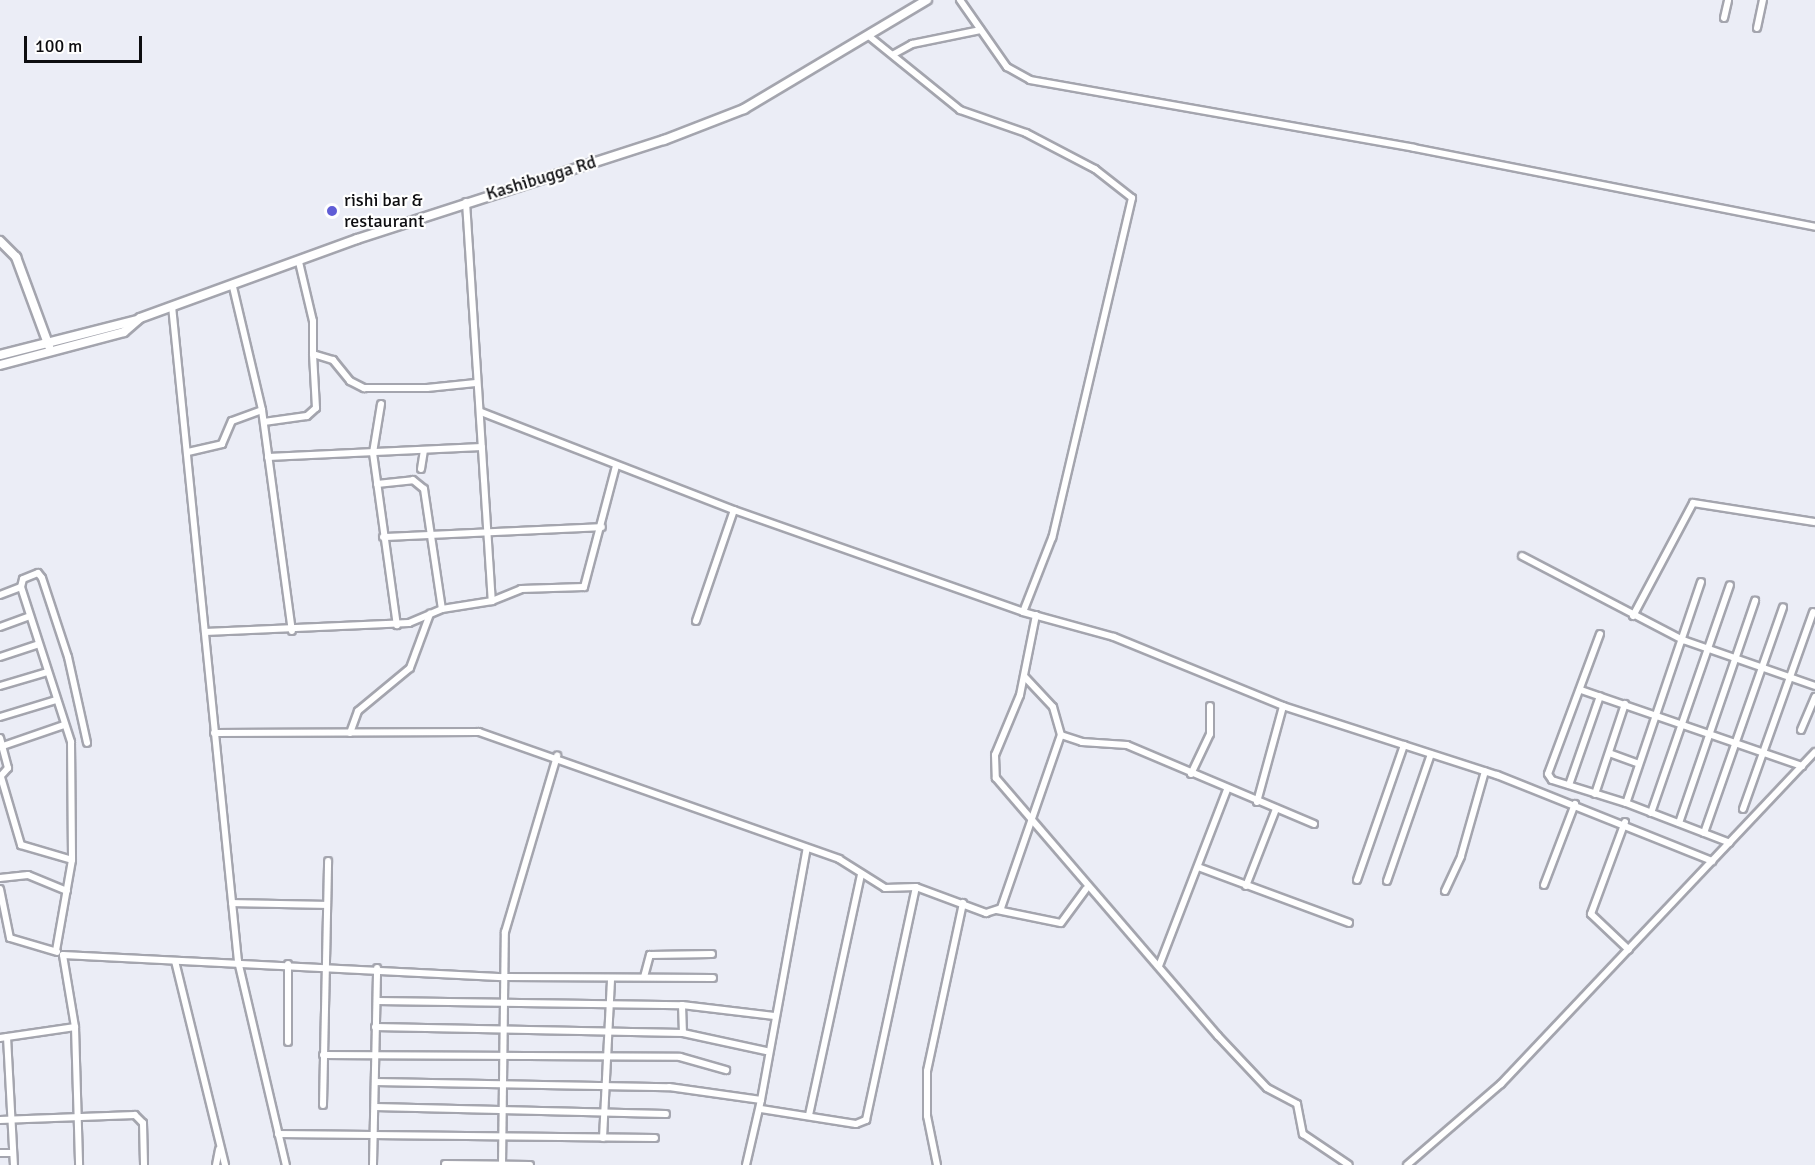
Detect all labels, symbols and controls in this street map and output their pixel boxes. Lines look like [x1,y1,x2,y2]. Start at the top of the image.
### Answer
scale bar [27,24,146,62]
text: 100 m [35,35,82,57]
street label: Kashibugga Rd [483,151,599,205]
place label: rishi bar & restaurant [344,190,424,232]
marker: rishi bar & restaurant [325,204,339,218]

